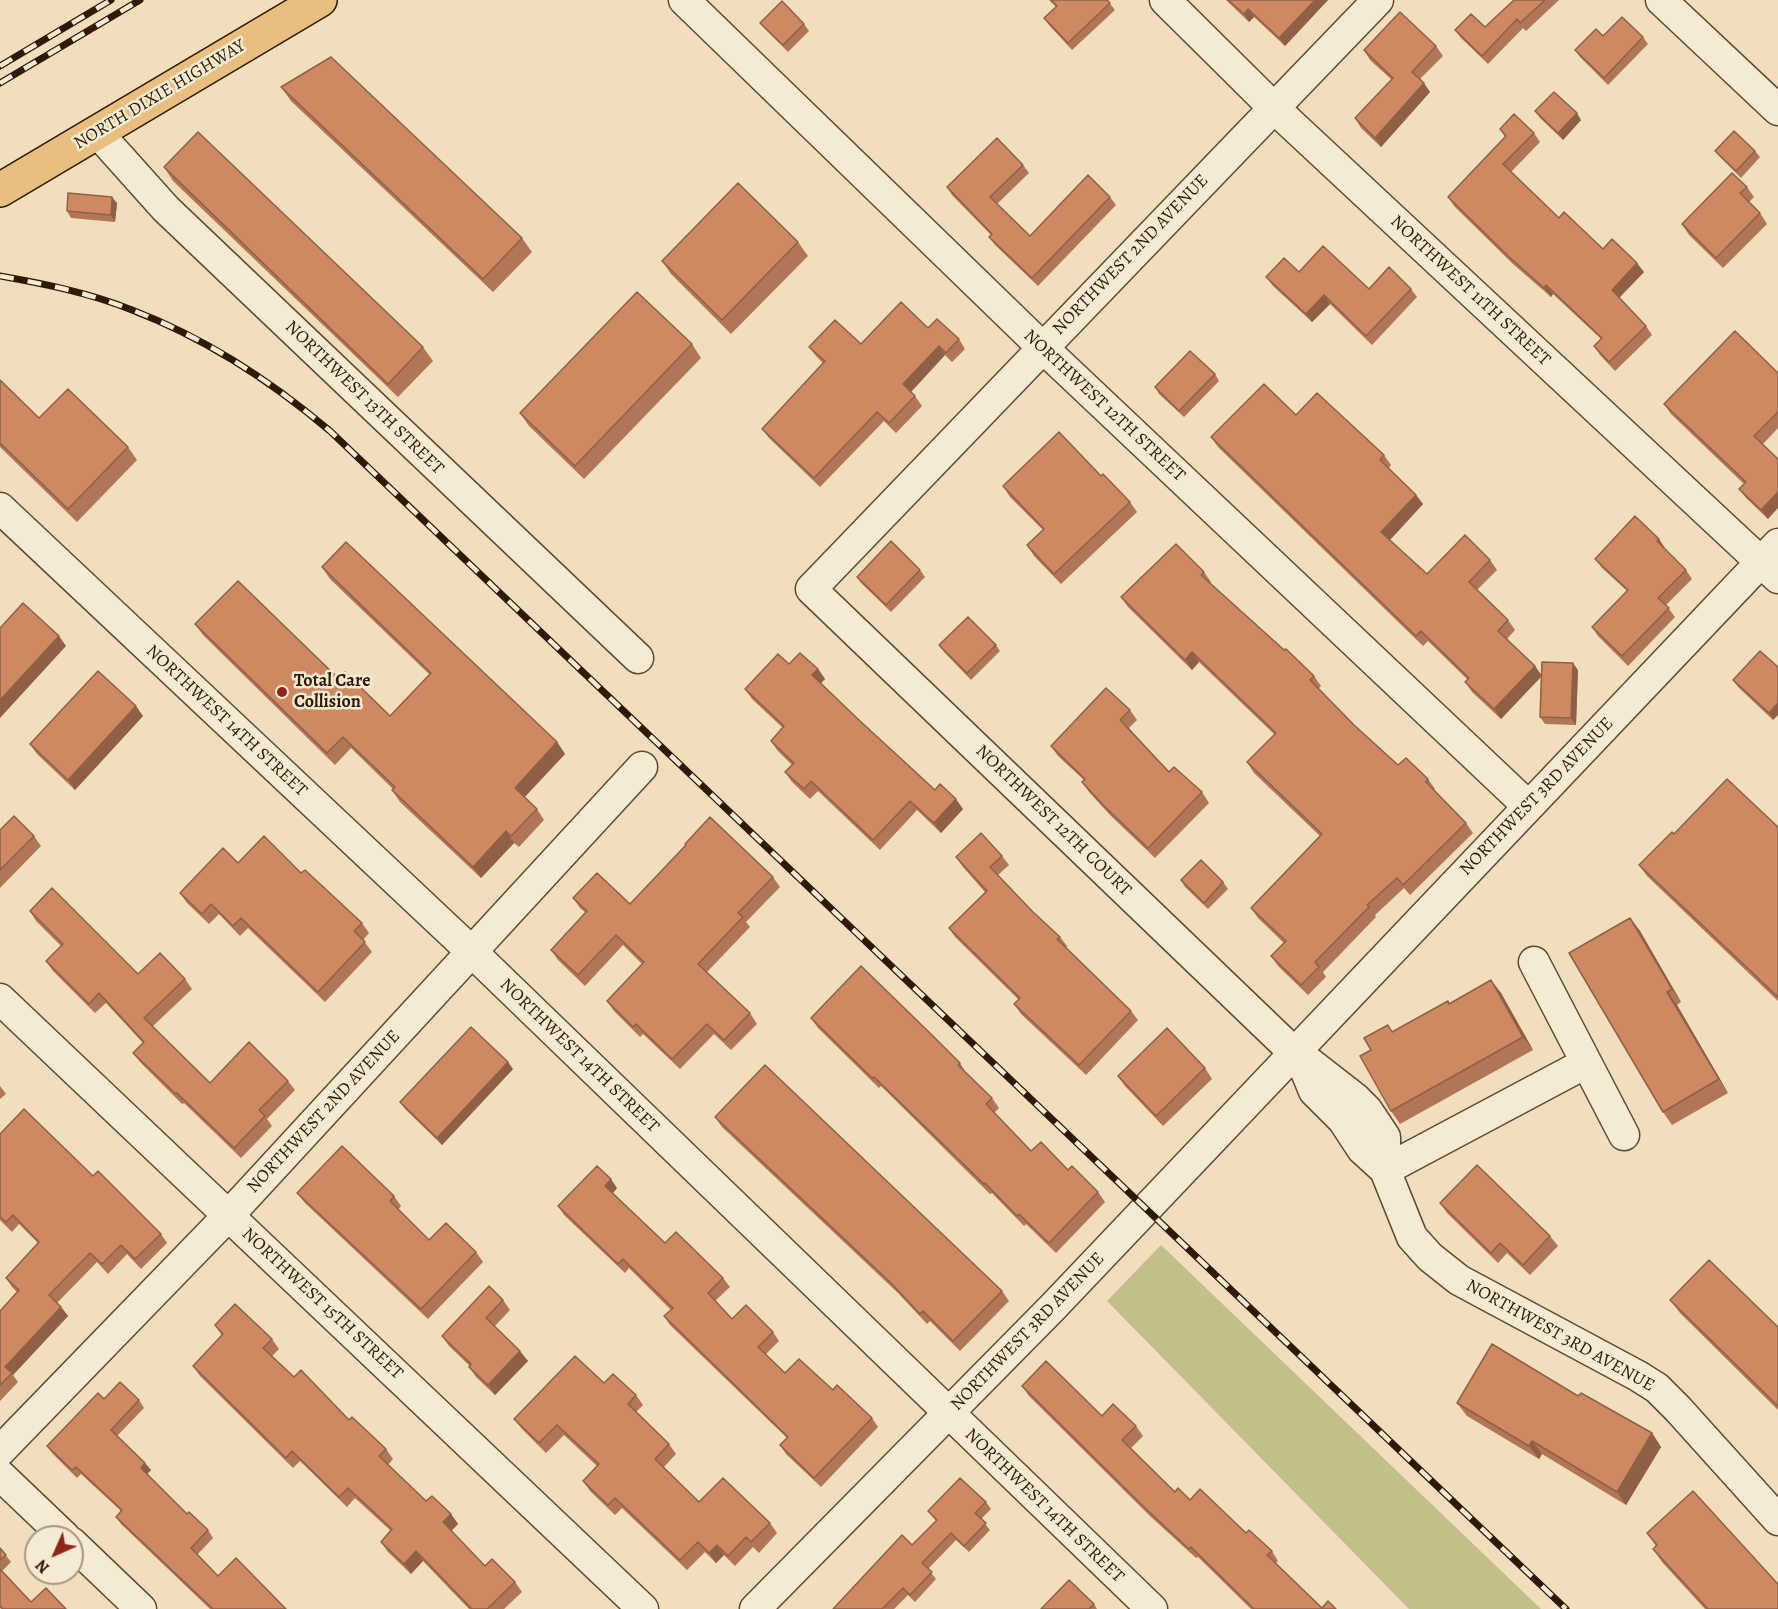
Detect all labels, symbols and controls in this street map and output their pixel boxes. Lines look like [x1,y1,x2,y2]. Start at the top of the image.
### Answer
street label: NORTH DIXIE HIGHWAY [70,35,250,155]
street label: NORTHWEST 2ND AVENUE [1049,170,1213,340]
street label: NORTHWEST 11TH STREET [1386,211,1554,371]
street label: NORTHWEST 13TH STREET [280,317,448,479]
street label: NORTHWEST 12TH STREET [1019,325,1189,487]
street label: NORTHWEST 14TH STREET [141,641,311,801]
place label: Total Care Collision [294,671,371,714]
marker: Total Care Collision [275,685,289,699]
street label: NORTHWEST 3RD AVENUE [1456,713,1618,881]
street label: NORTHWEST 12TH COURT [971,741,1135,901]
street label: NORTHWEST 14TH STREET [495,974,663,1138]
street label: NORTHWEST 2ND AVENUE [243,1026,405,1198]
street label: NORTHWEST 15TH STREET [237,1224,407,1384]
street label: NORTHWEST 3RD AVENUE [947,1248,1109,1416]
street label: NORTHWEST 3RD AVENUE [1462,1275,1658,1397]
street label: NORTHWEST 14TH STREET [960,1424,1128,1588]
north arrow [24,1525,84,1585]
text: N [31,1554,55,1578]

